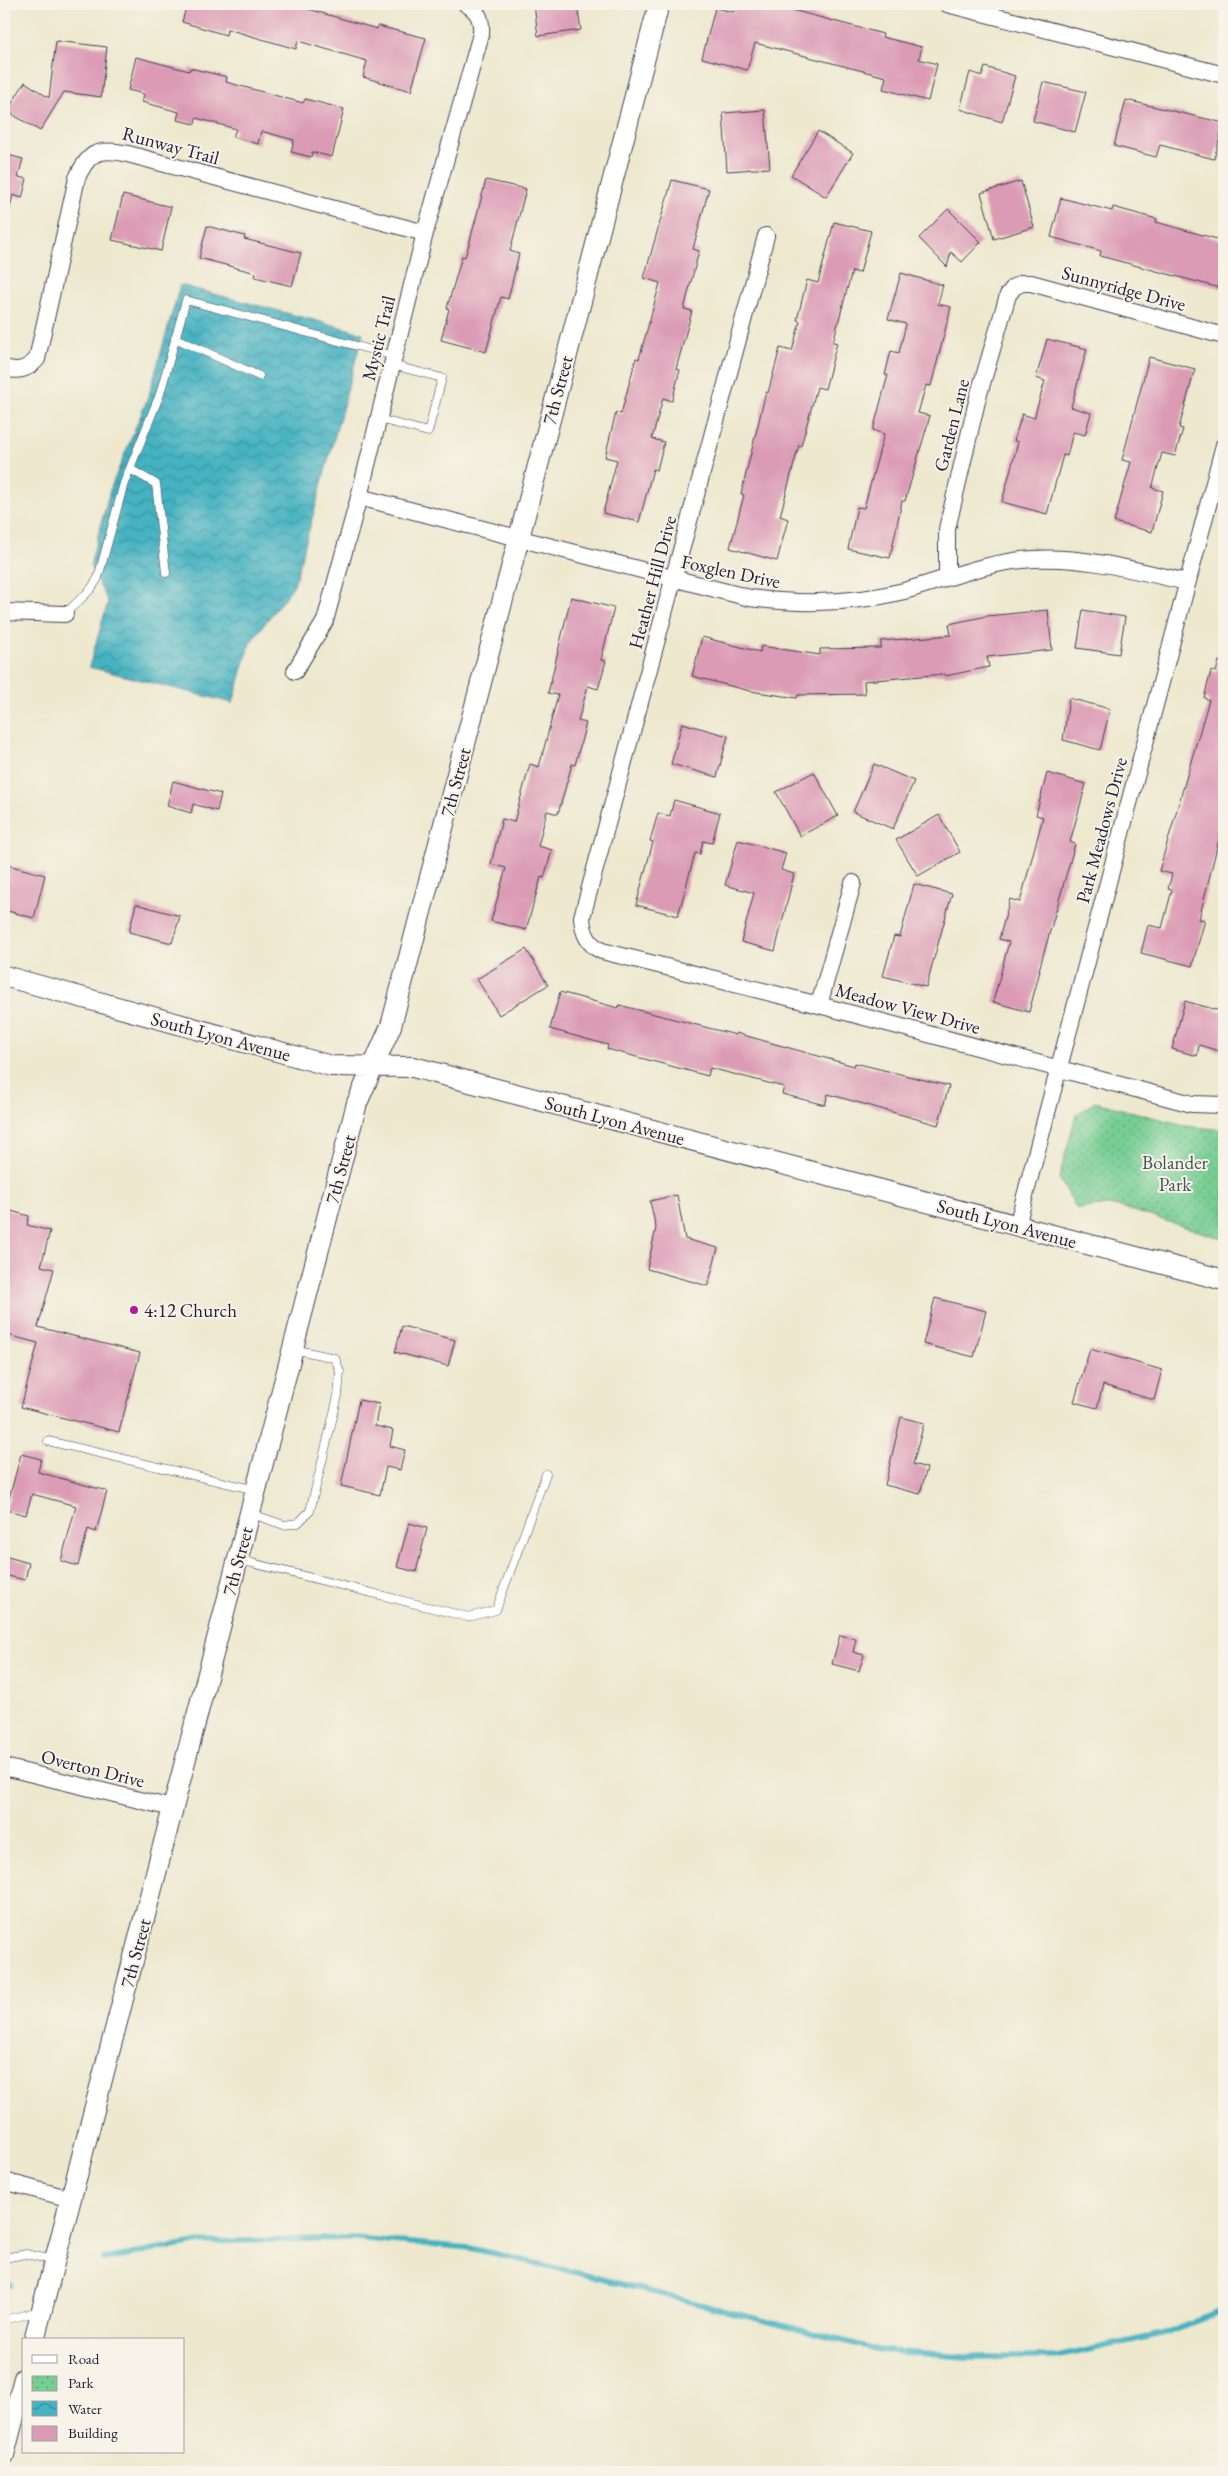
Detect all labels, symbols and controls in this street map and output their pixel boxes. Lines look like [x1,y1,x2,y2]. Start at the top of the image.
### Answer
street label: Runway Trail [120,121,222,171]
street label: Sunnyridge Drive [1059,260,1189,317]
street label: Mystic Trail [356,292,401,383]
street label: 7th Street [536,353,579,427]
street label: Garden Lane [928,376,975,474]
street label: Heather Hill Drive [623,513,682,652]
street label: Foxglen Drive [679,549,783,594]
street label: 7th Street [434,745,477,819]
street label: Park Meadows Drive [1070,754,1133,906]
street label: Meadow View Drive [833,977,983,1040]
street label: South Lyon Avenue [148,1006,293,1067]
street label: South Lyon Avenue [542,1090,687,1151]
street label: 7th Street [319,1132,362,1206]
park label: Bolander Park [1142,1150,1209,1197]
street label: South Lyon Avenue [934,1193,1079,1254]
place label: 4:12 Church [144,1298,237,1323]
marker: 4:12 Church [128,1304,140,1316]
street label: 7th Street [216,1524,259,1598]
street label: Overton Drive [38,1744,147,1793]
street label: 7th Street [114,1916,157,1990]
legend [22,2338,185,2454]
text: Road [68,2349,100,2368]
text: Park [68,2373,95,2392]
text: Water [68,2399,102,2418]
text: Building [68,2423,118,2442]

